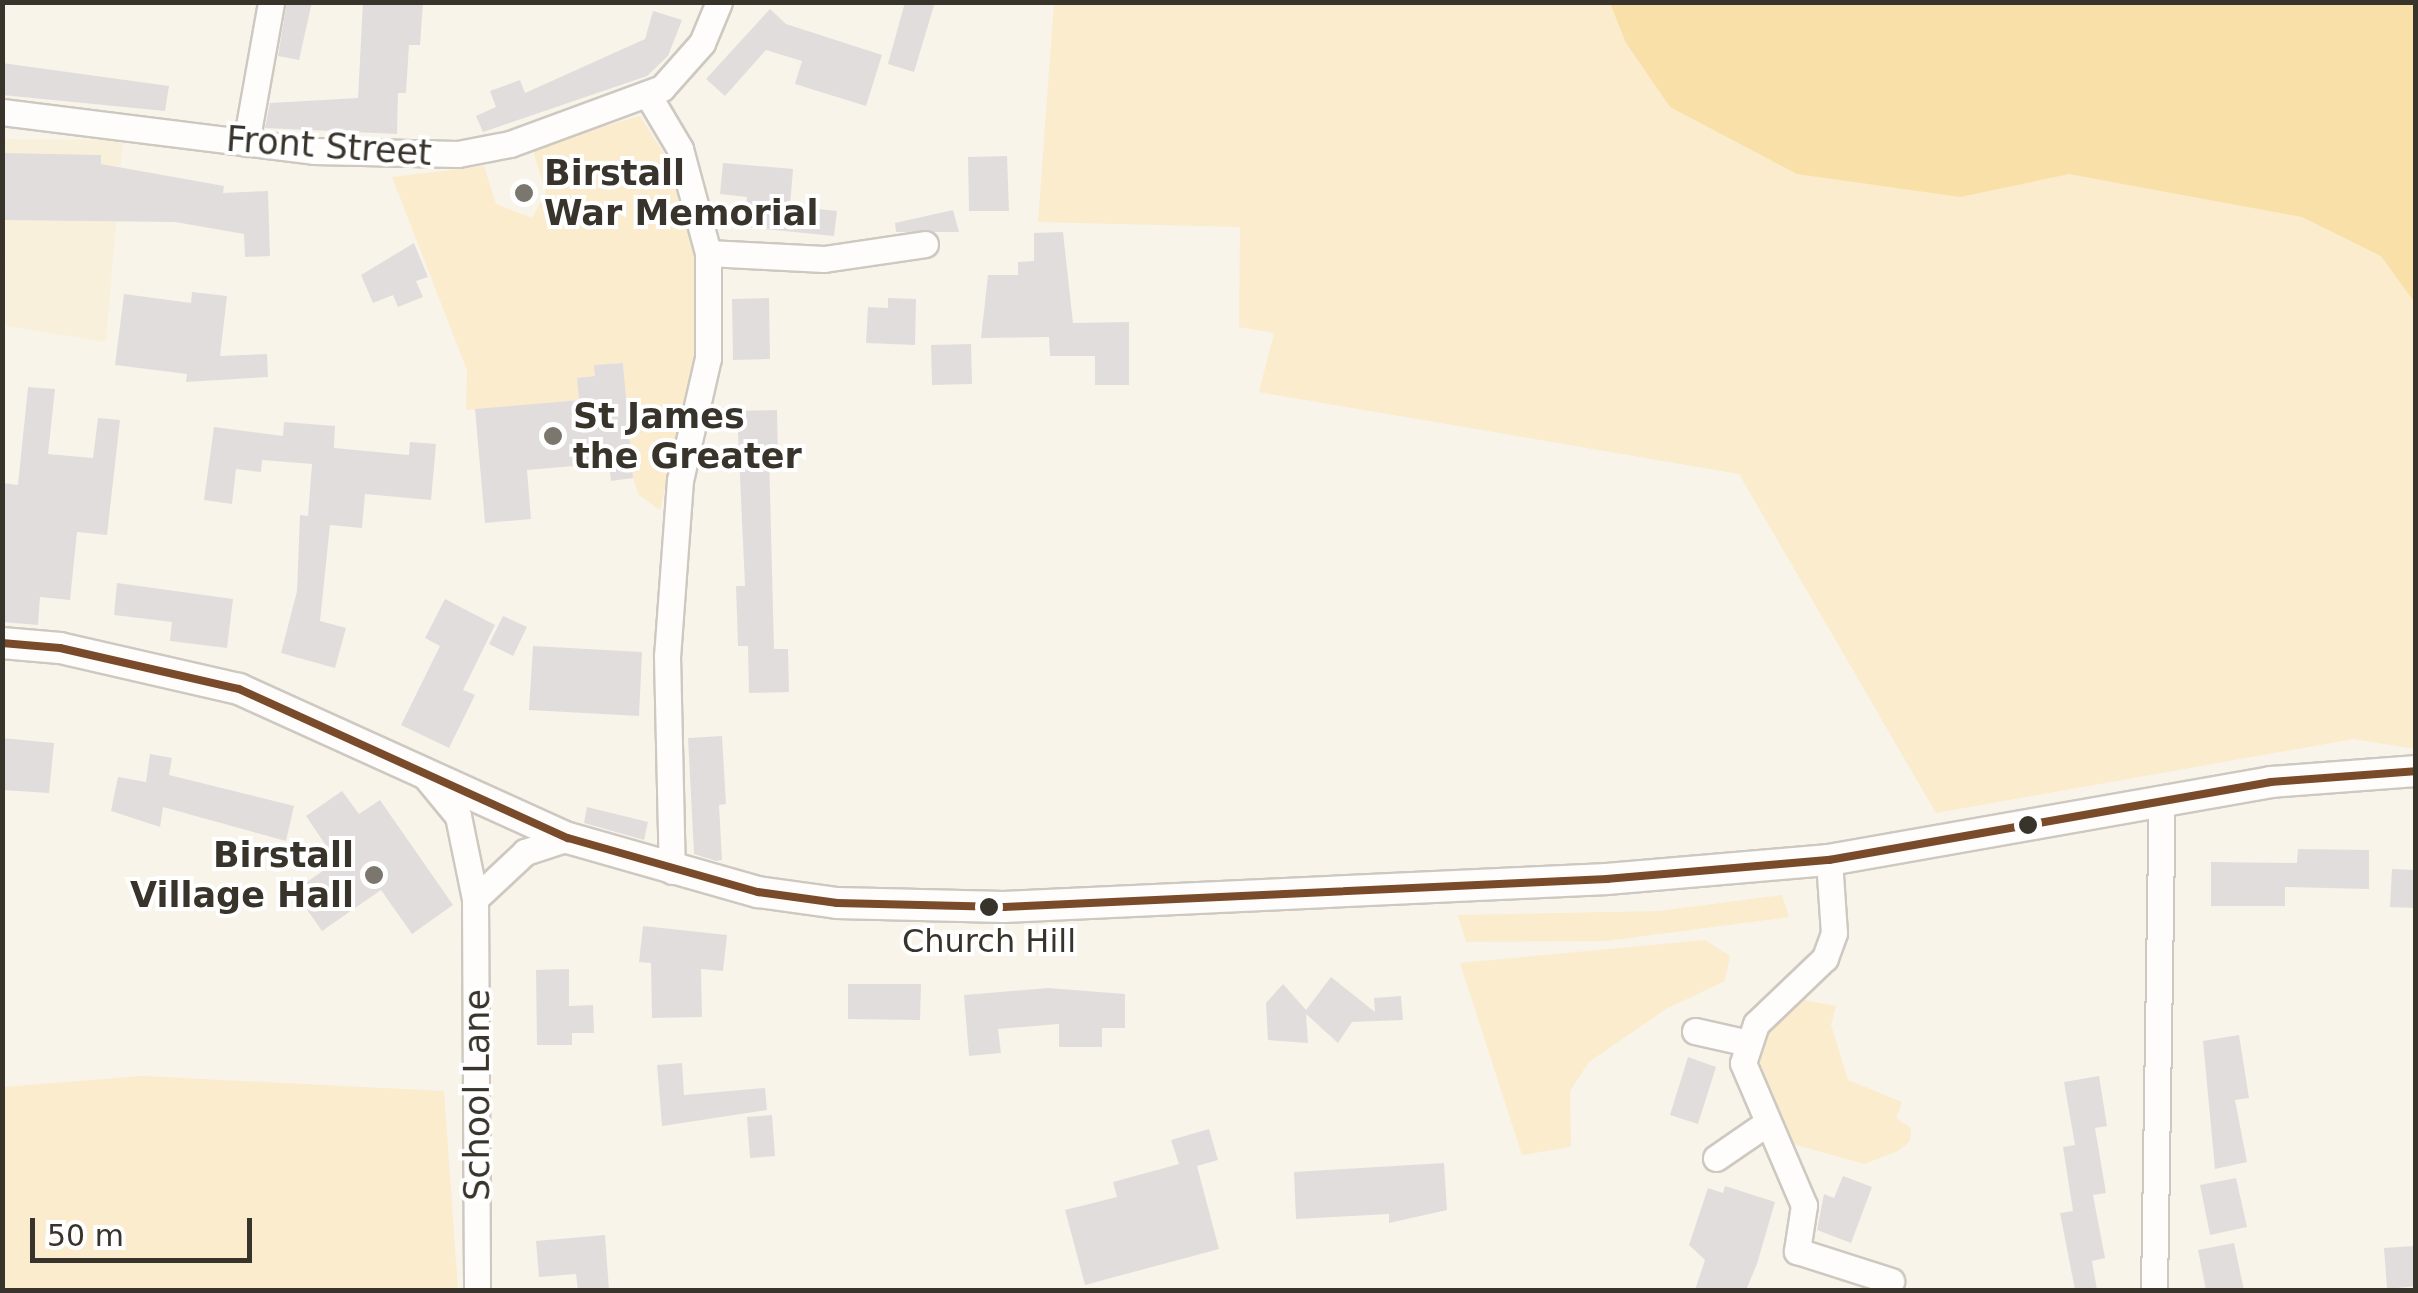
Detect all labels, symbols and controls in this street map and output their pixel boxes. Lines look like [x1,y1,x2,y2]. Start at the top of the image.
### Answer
street label: Front Street [225,118,433,174]
place label: Birstall War Memorial [544,152,818,234]
marker: Birstall War Memorial [513,182,535,204]
place label: St James the Greater [573,395,802,477]
marker: St James the Greater [542,425,564,447]
unlabelled marker [2018,815,2038,835]
place label: Birstall Village Hall [130,834,354,916]
marker: Birstall Village Hall [363,864,385,886]
marker: Church Hill [979,897,999,917]
place label: Church Hill [902,922,1076,960]
street label: School Lane [456,989,498,1201]
scale bar [35,1198,258,1260]
text: 50 m [47,1218,124,1253]

